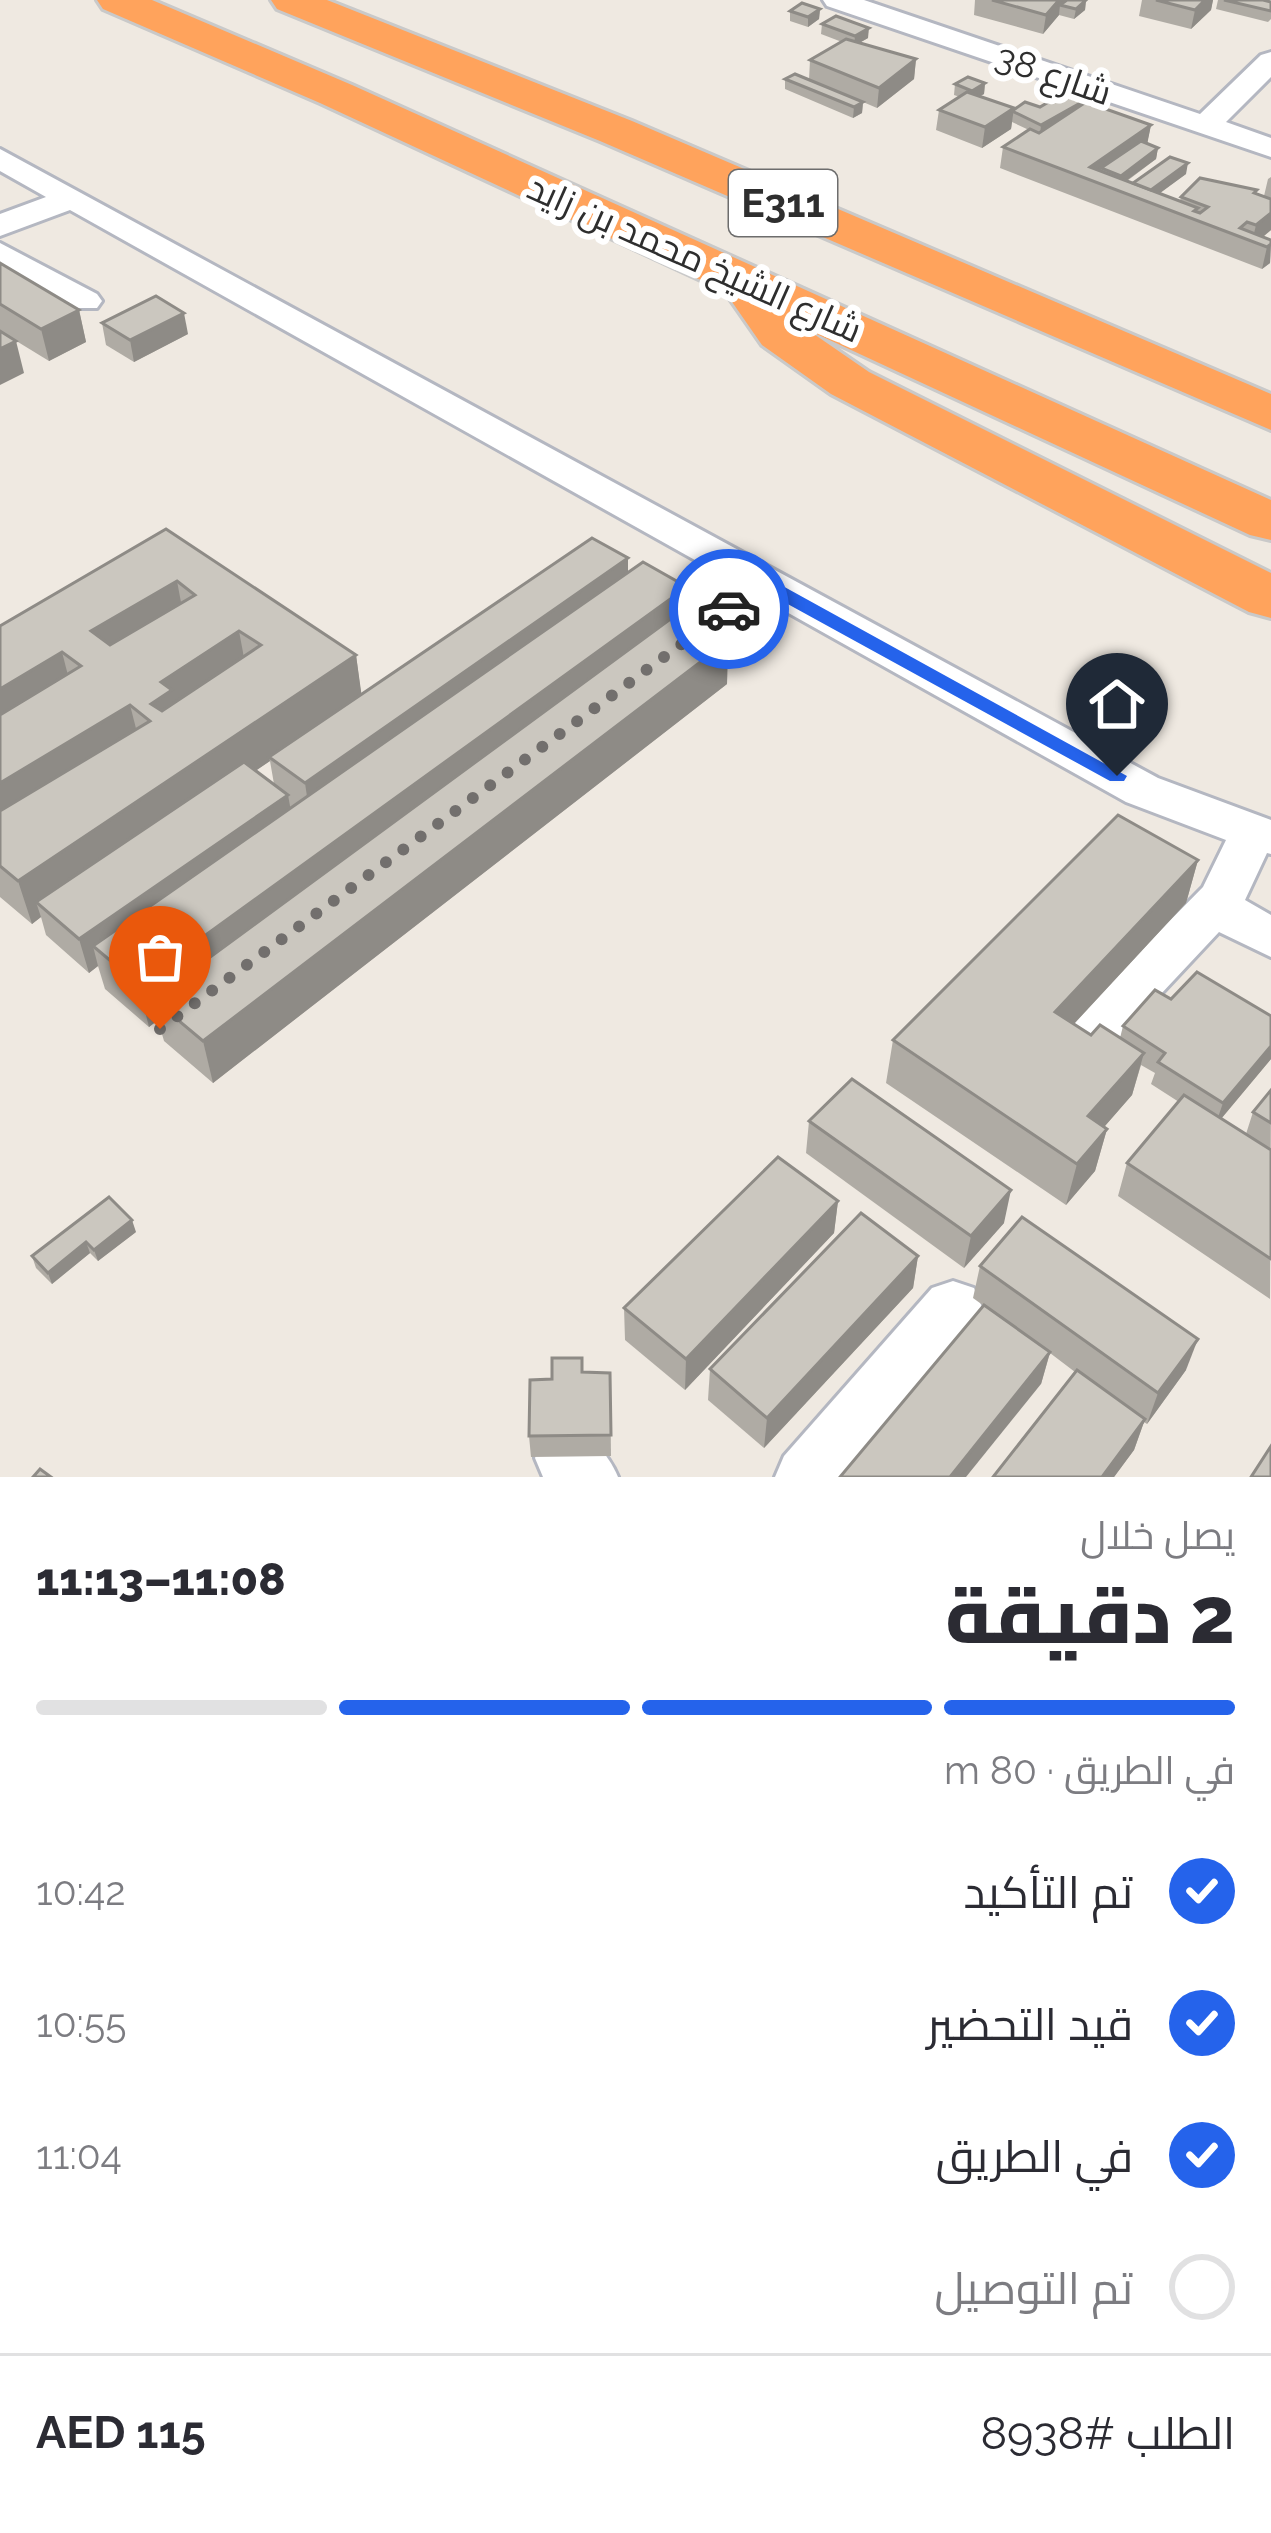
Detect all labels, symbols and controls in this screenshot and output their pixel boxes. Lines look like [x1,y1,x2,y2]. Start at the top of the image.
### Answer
street label: شارع 38 [989,35,1117,117]
street label: شارع الشيخ محمد بن زايد [520,165,869,354]
road number: E311 [729,170,837,236]
courier [669,549,789,669]
icon: car [696,576,762,642]
pin [1066,653,1168,776]
icon: home [1084,671,1150,737]
pin [109,906,211,1029]
icon: bag [127,924,193,990]
text: يصل خلال [1080,1512,1235,1558]
text: 11:08–11:13 [36,1553,285,1606]
text: 2 دقيقة [945,1570,1235,1661]
text: في الطريق · 80 m [944,1747,1235,1793]
icon: check [1169,1858,1235,1924]
text: تم التأكيد [963,1866,1133,1919]
text: 10:42 [36,1868,126,1914]
icon: check [1169,1990,1235,2056]
text: قيد التحضير [927,1998,1133,2051]
text: 10:55 [36,2000,126,2046]
icon: check [1169,2122,1235,2188]
text: في الطريق [936,2130,1133,2183]
text: 11:04 [36,2132,122,2178]
text: تم التوصيل [935,2262,1133,2315]
text: AED 115 [36,2406,206,2459]
text: الطلب #8938 [980,2407,1235,2460]

